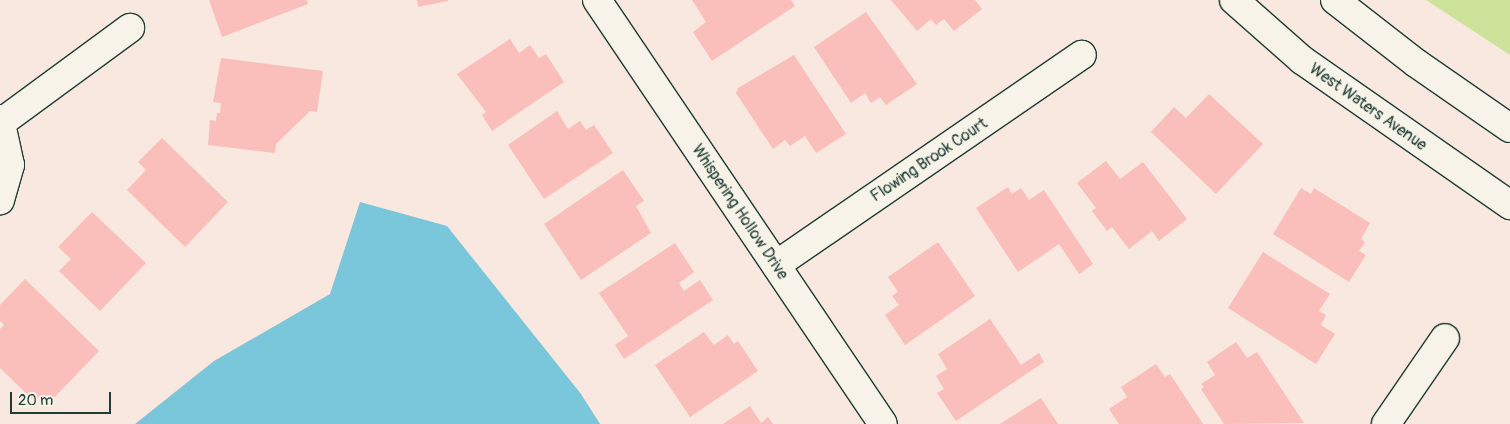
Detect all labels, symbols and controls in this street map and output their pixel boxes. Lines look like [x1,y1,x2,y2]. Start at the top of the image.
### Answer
street label: West Waters Avenue [1306,59,1430,155]
street label: Flowing Brook Court [867,114,991,206]
street label: Whispering Hollow Drive [688,141,792,283]
scale bar [12,382,114,414]
text: 20 m [18,391,53,410]

